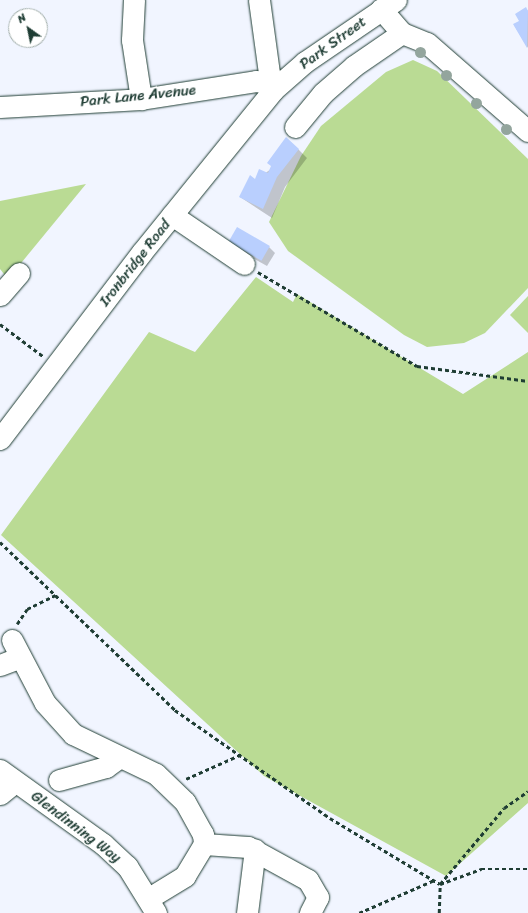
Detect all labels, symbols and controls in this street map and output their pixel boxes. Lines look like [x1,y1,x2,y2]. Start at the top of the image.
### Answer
north arrow [8,8,48,48]
text: N [13,8,30,28]
street label: Park Street [296,13,370,73]
street label: Park Lane Avenue [79,81,197,111]
street label: Ironbridge Road [96,216,174,310]
street label: Glendinning Way [27,787,125,867]

